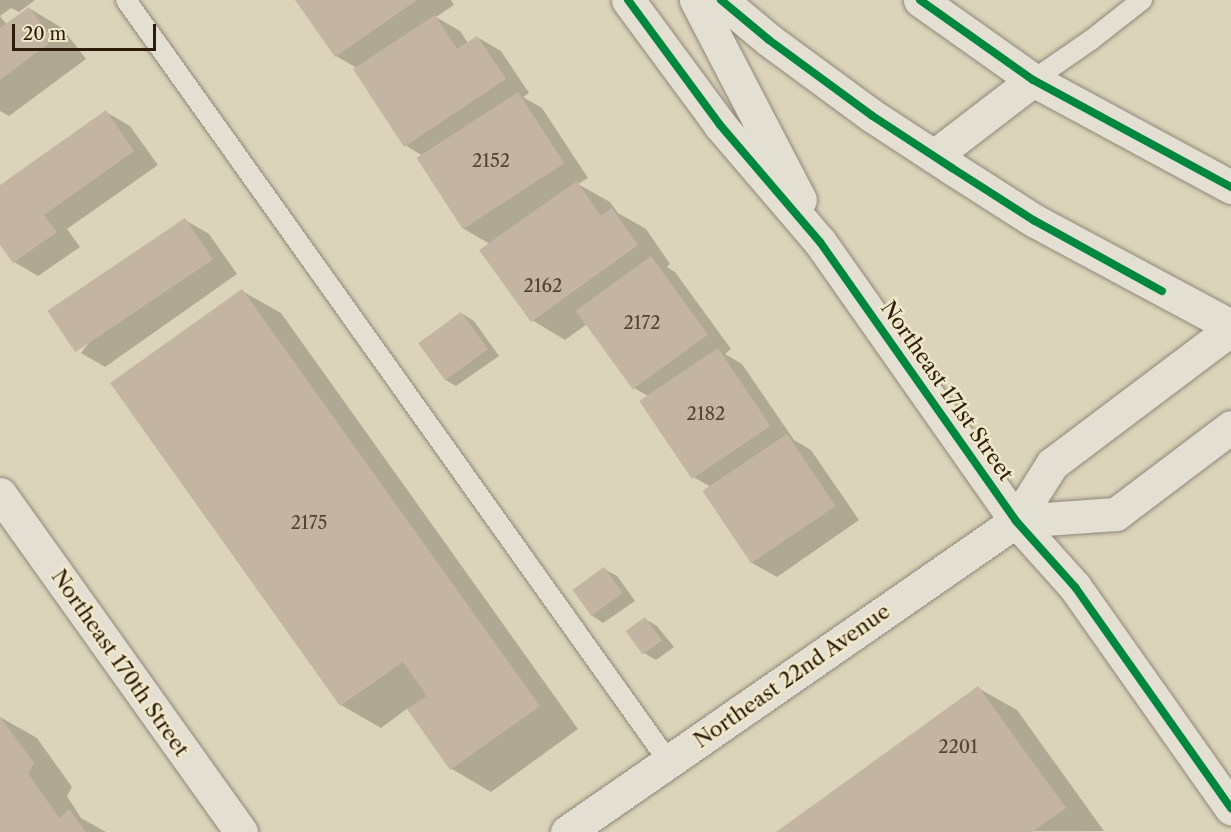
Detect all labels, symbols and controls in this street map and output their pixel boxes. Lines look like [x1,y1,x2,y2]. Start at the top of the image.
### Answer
scale bar [15,12,159,50]
text: 20 m [23,23,66,45]
house number: 2152 [472,150,510,172]
house number: 2162 [524,275,562,297]
street label: Northeast 171st Street [875,296,1019,486]
house number: 2172 [623,312,661,334]
house number: 2182 [687,403,725,425]
house number: 2175 [291,512,327,534]
street label: Northeast 170th Street [46,565,194,761]
street label: Northeast 22nd Avenue [689,598,895,754]
house number: 2201 [938,736,978,758]

